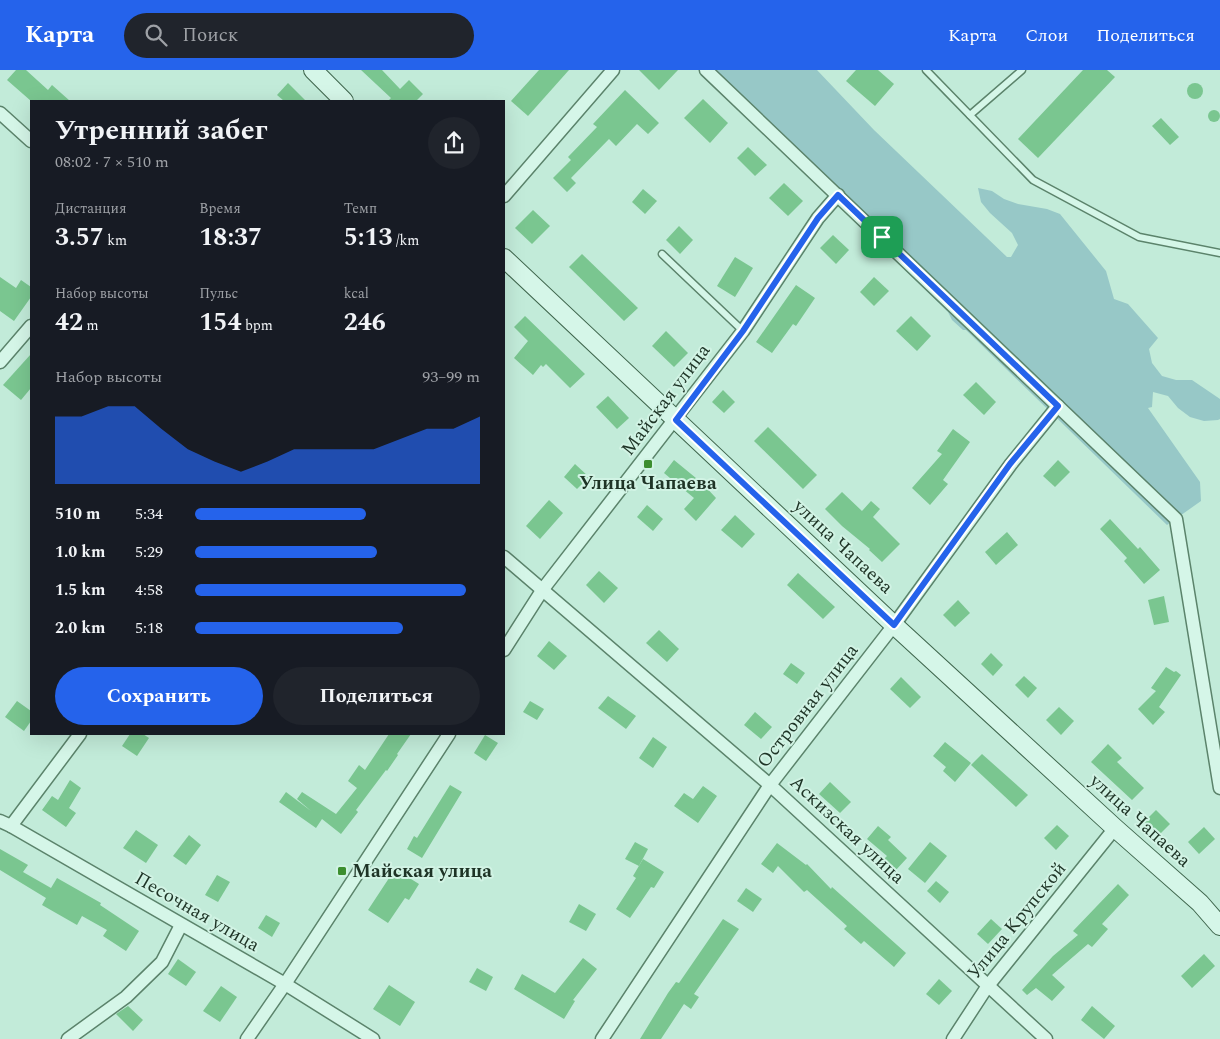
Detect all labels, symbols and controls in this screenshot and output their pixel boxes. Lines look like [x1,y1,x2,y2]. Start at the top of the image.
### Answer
search box [124,13,474,58]
text: Карта [25,17,94,53]
icon: search [142,21,170,49]
text: Поиск [182,21,238,50]
text: Карта [948,22,997,49]
text: Слои [1025,22,1068,49]
text: Поделиться [1096,22,1195,49]
text: Утренний забег [55,109,268,152]
button: share [428,117,480,169]
text: 08:02 · 7 × 510 m [55,150,169,174]
text: Дистанция [55,198,126,219]
text: Время [199,198,241,219]
text: Темп [344,198,377,219]
pin [861,216,903,258]
text: 3.57 [55,219,104,257]
text: 18:37 [199,219,262,257]
text: 5:13 [344,219,392,257]
icon: arrive [868,223,896,251]
text: km [104,230,127,251]
text: /km [392,230,419,251]
text: Набор высоты [55,283,149,304]
text: Пульс [199,283,238,304]
text: kcal [344,283,369,304]
text: 42 [55,304,83,342]
text: 154 [199,304,241,342]
text: 246 [344,304,386,342]
text: m [83,315,99,336]
text: bpm [241,315,273,336]
street label: Майская улица [614,337,718,462]
text: Набор высоты [55,365,162,389]
text: 93–99 m [422,365,480,389]
marker: Улица Чапаева [642,458,654,470]
place label: Улица Чапаева [579,469,717,498]
street label: улица Чапаева [786,492,900,602]
text: 510 m [55,502,100,526]
text: 5:34 [135,502,163,526]
text: 1.0 km [55,540,105,564]
text: 5:29 [135,540,163,564]
text: 1.5 km [55,578,105,602]
text: 4:58 [135,578,163,602]
text: 2.0 km [55,616,105,640]
text: 5:18 [135,616,163,640]
street label: Островная улица [750,637,866,774]
button: Сохранить [55,667,263,725]
button: Поделиться [273,667,480,725]
street label: улица Чапаева [1082,767,1198,875]
street label: Аскизская улица [783,769,912,892]
street label: Улица Крупской [960,856,1074,986]
place label: Майская улица [352,857,492,886]
street label: Песочная улица [129,864,266,960]
marker: Майская улица [336,865,348,877]

